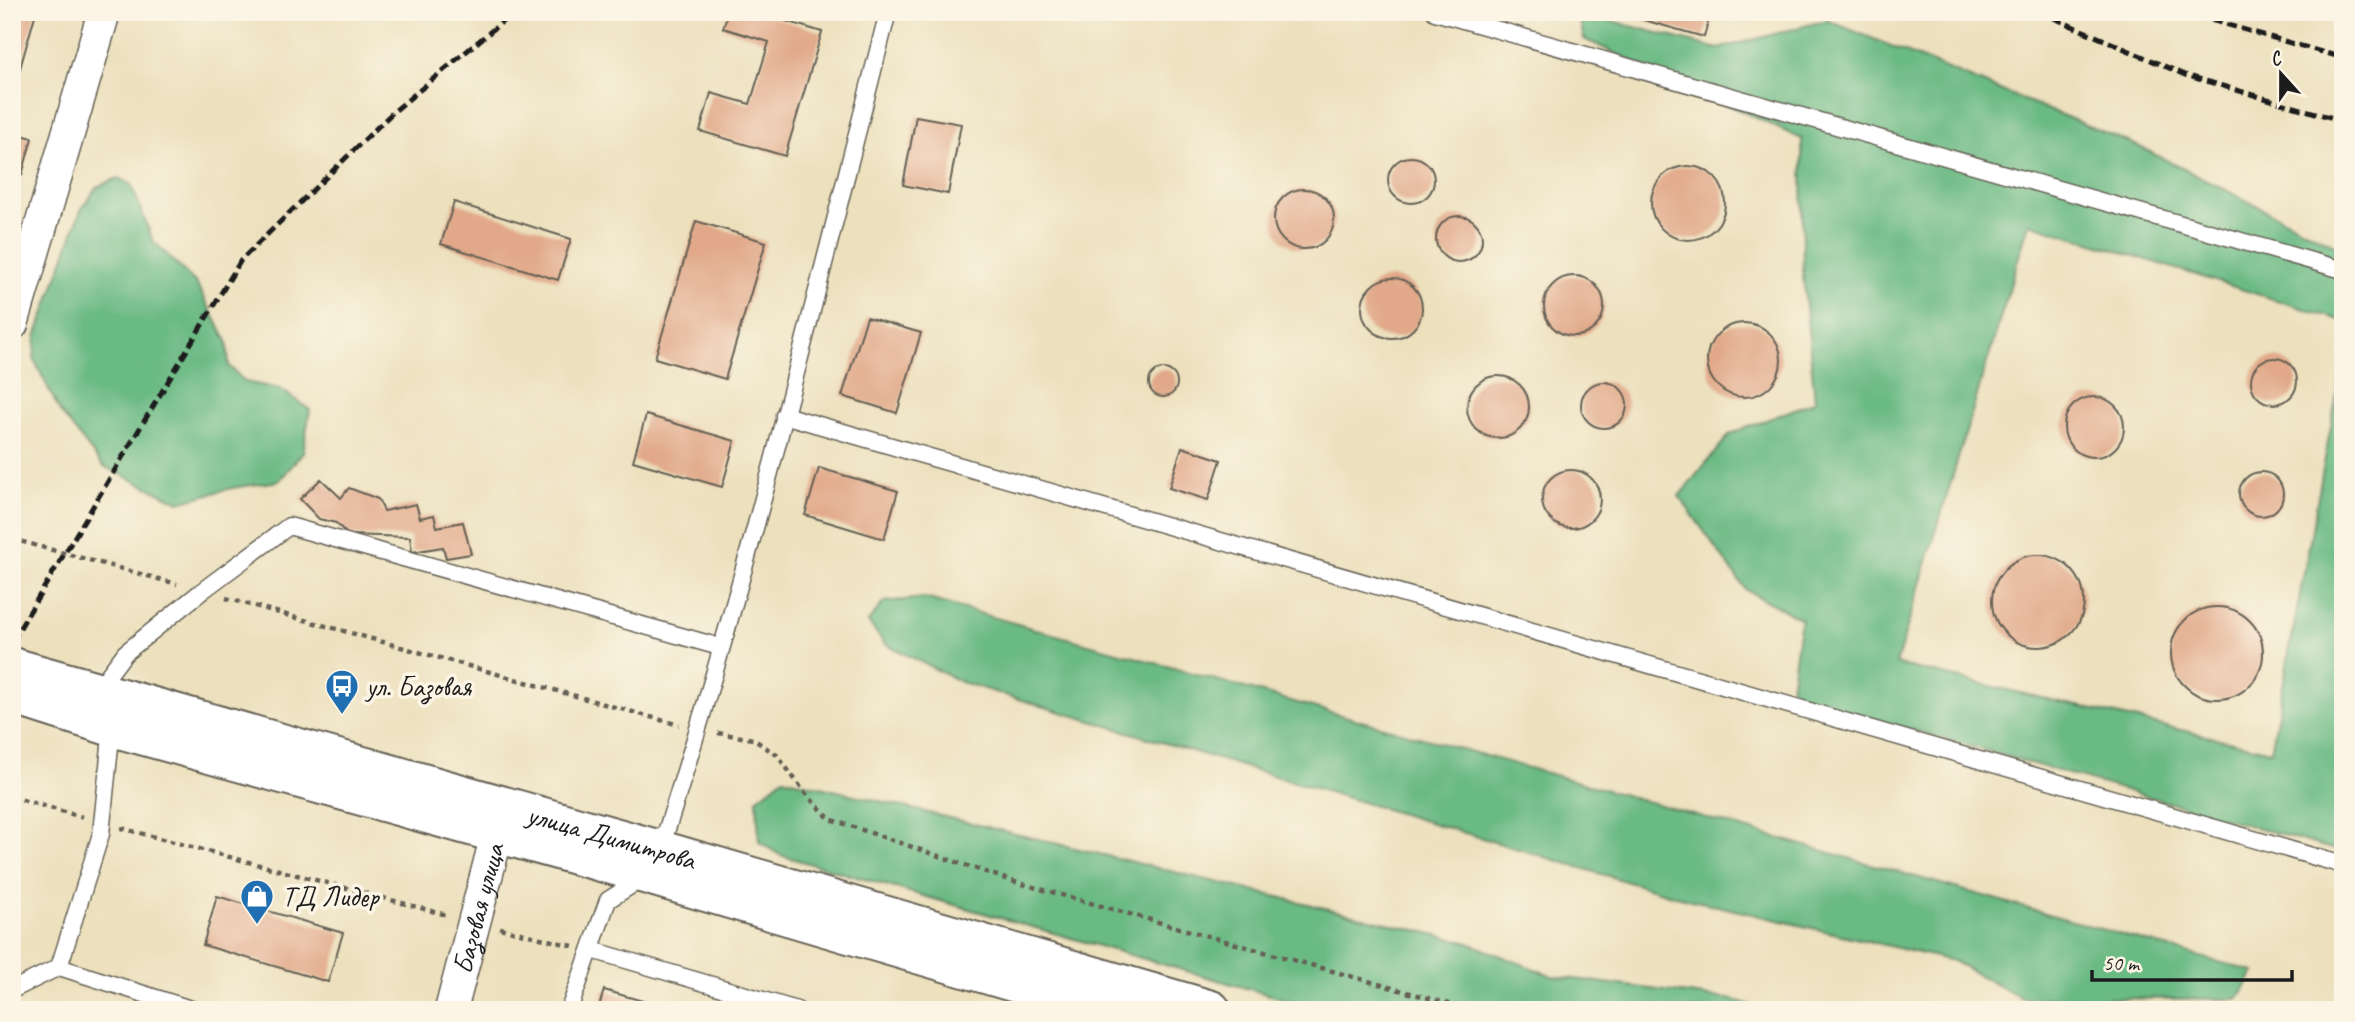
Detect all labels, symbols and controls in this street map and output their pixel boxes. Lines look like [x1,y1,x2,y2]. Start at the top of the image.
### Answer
north arrow [2246,38,2316,108]
text: С [2267,45,2286,72]
bus stop icon: ул. Базовая [323,667,361,716]
place label: ул. Базовая [364,669,472,705]
street label: улица Димитрова [521,796,701,878]
street label: Базовая улица [444,838,512,977]
shop icon: ТД Лидер [238,877,276,926]
place label: ТД Лидер [282,879,380,914]
scale bar [2092,938,2292,982]
text: 50 m [2103,950,2141,976]

